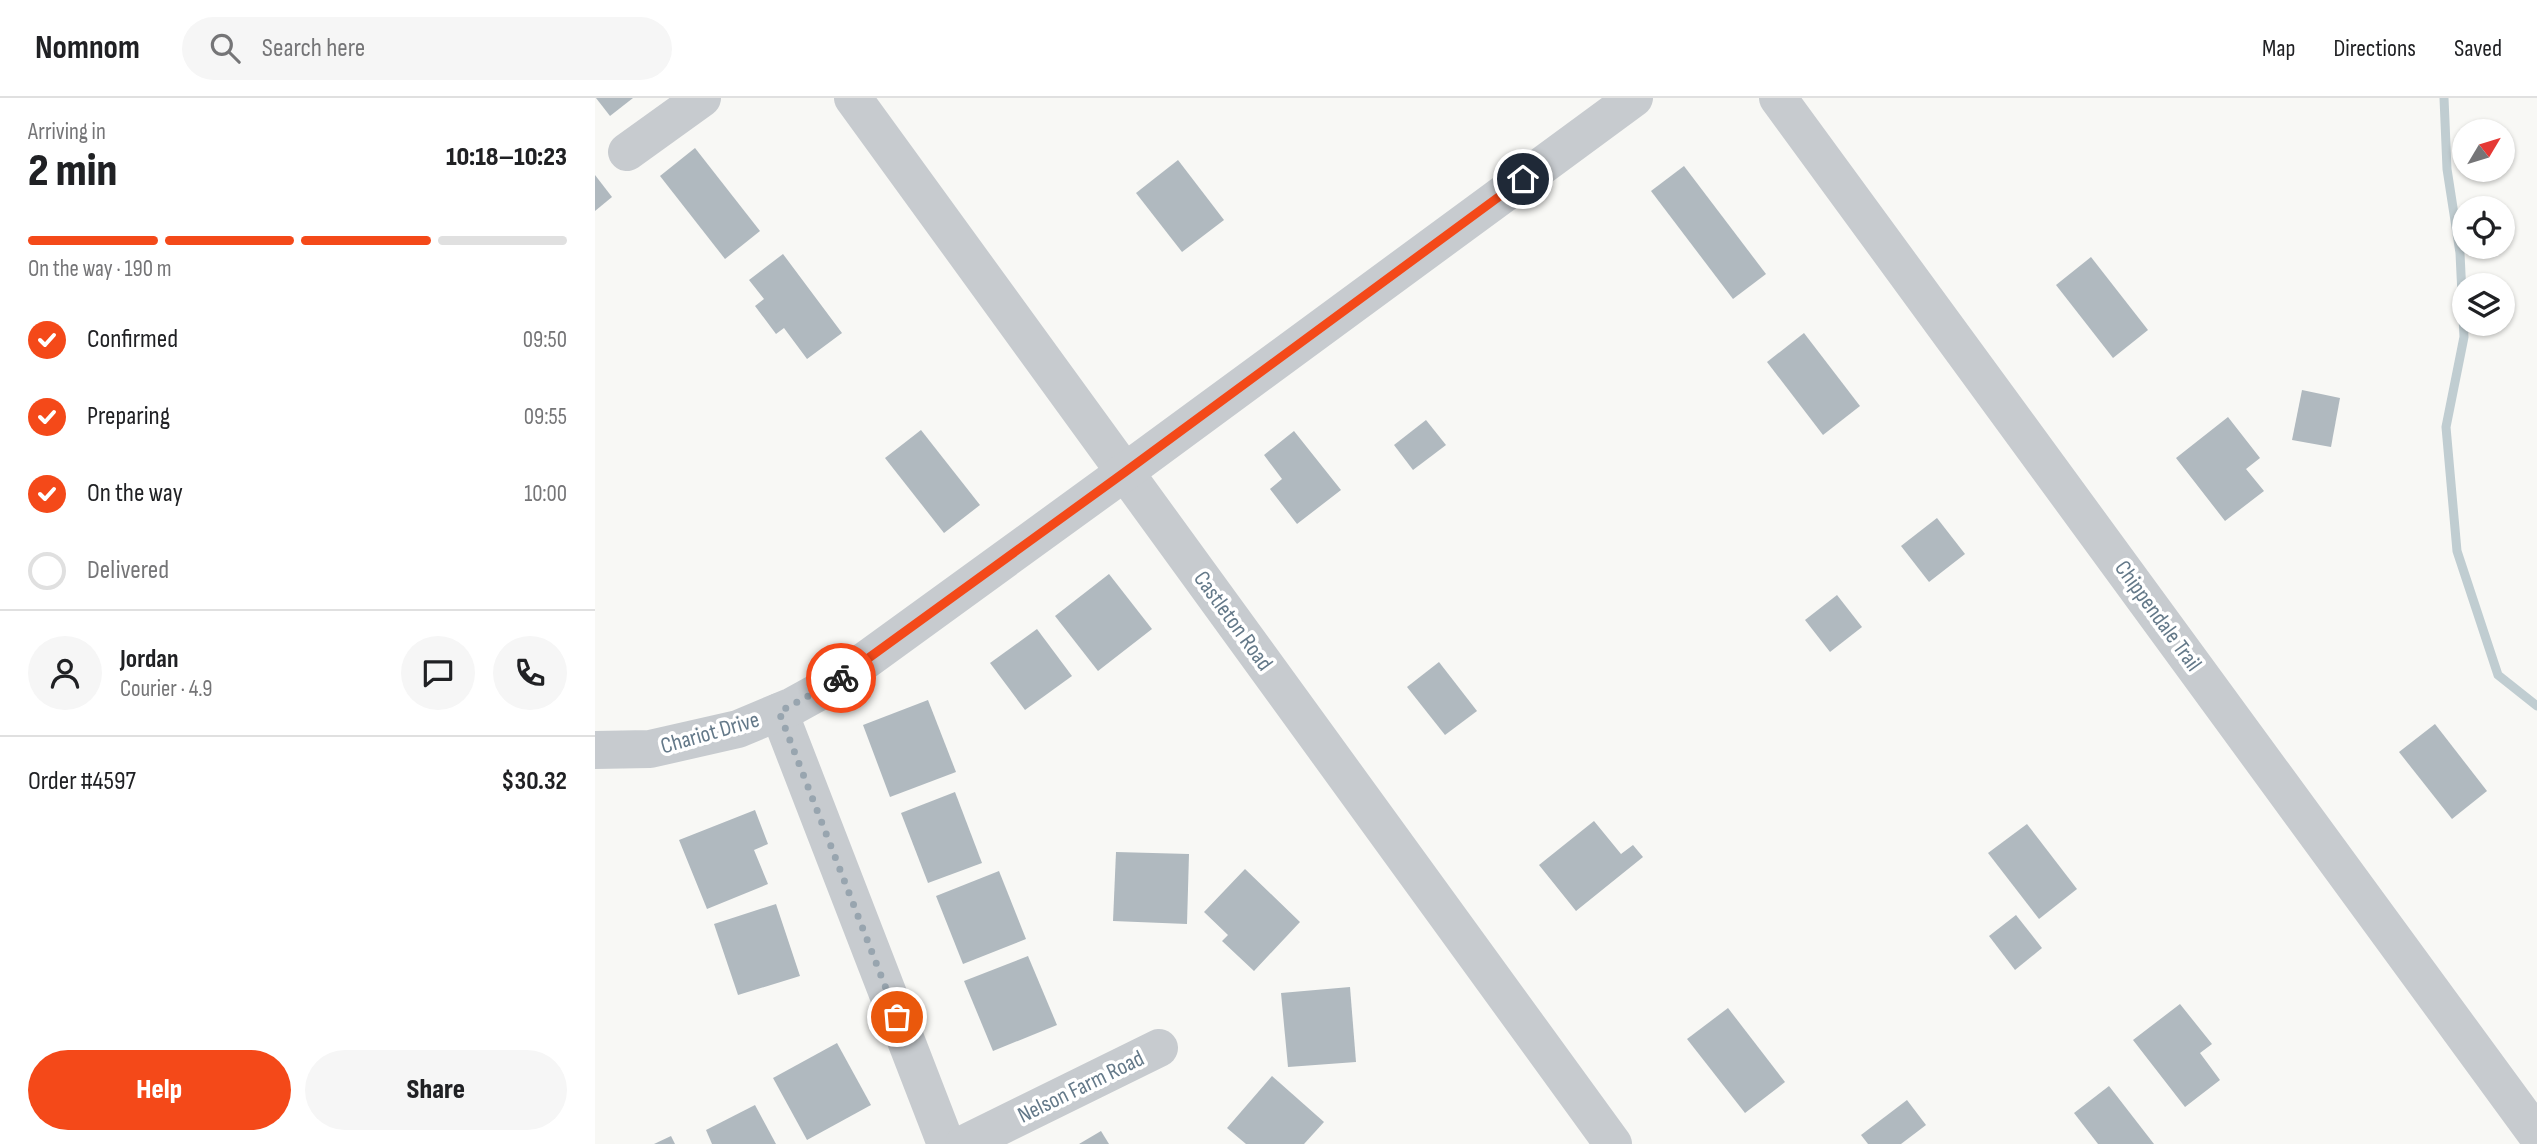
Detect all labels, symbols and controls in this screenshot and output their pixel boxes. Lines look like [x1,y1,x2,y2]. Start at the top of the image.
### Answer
search box [182,17,672,80]
text: Nomnom [35,28,140,68]
icon: search [206,29,244,67]
text: Search here [262,33,365,64]
text: Map [2262,34,2295,63]
text: Directions [2333,34,2416,63]
text: Saved [2454,34,2502,63]
text: Arriving in [28,118,106,146]
north arrow [2452,119,2515,182]
map controls [2452,119,2515,336]
text: 10:18–10:23 [446,142,567,173]
text: 2 min [28,144,117,199]
pin [1493,149,1553,209]
icon: home [1504,160,1542,198]
button: locate [2452,196,2515,259]
text: On the way · 190 m [28,255,171,283]
button: layers [2452,273,2515,336]
icon: check [28,321,66,359]
text: Confirmed [87,324,178,355]
text: 09:50 [523,326,567,354]
icon: check [28,398,66,436]
text: Preparing [87,401,170,432]
text: 09:55 [524,403,567,431]
icon: check [28,475,66,513]
text: On the way [87,478,183,509]
text: 10:00 [524,480,567,508]
text: Delivered [87,555,169,586]
street label: Chippendale Trail [2108,555,2208,677]
street label: Castleton Road [1187,566,1279,676]
button: person [28,636,102,710]
button: chat [401,636,475,710]
button: phone [493,636,567,710]
courier [806,643,876,713]
text: Jordan [120,644,178,675]
icon: bike [822,659,860,697]
text: Courier · 4.9 [120,675,212,703]
street label: Chariot Drive [658,706,762,760]
text: Order #4597 [28,766,136,797]
text: $30.32 [501,766,567,797]
pin [867,987,927,1047]
icon: bag [878,998,916,1036]
street label: Nelson Farm Road [1013,1044,1149,1130]
button: Help [28,1050,291,1130]
button: Share [305,1050,567,1130]

